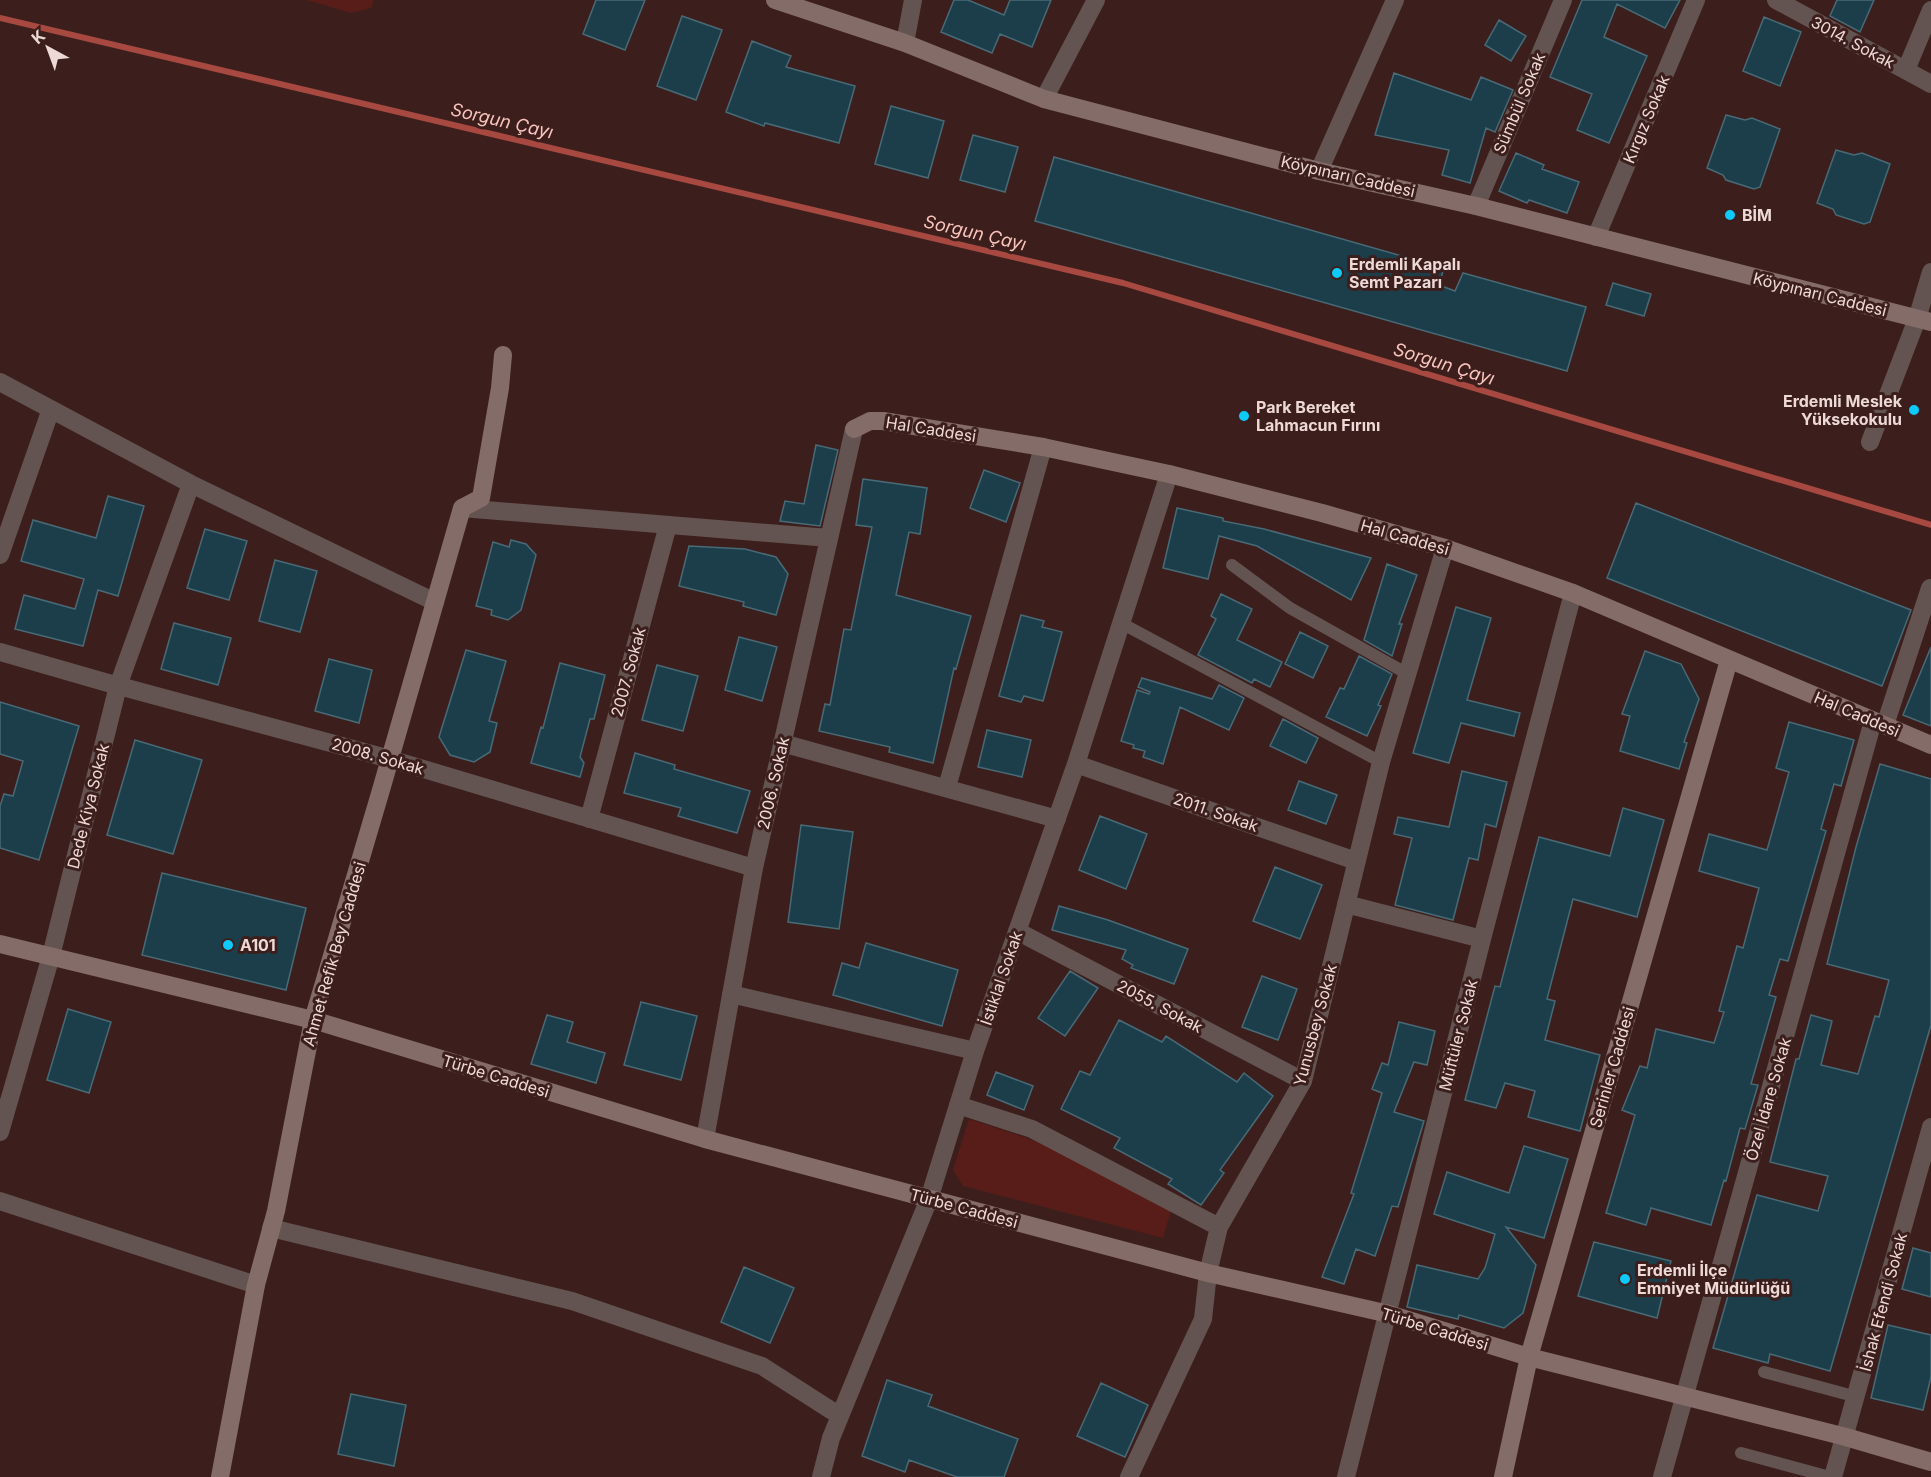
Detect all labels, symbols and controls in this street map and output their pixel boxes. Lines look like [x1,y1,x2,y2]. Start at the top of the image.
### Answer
street label: 3014. Sokak [1808,12,1898,72]
north arrow [18,18,78,78]
text: K [27,25,49,48]
street label: Sümbül Sokak [1489,49,1549,157]
street label: Kırgız Sokak [1618,72,1674,166]
water label: Sorgun Çayı [449,99,555,143]
street label: Köypınarı Caddesi [1279,151,1417,201]
place label: BİM [1742,205,1772,225]
marker: BİM [1723,208,1737,222]
water label: Sorgun Çayı [922,211,1028,255]
place label: Erdemli Kapalı Semt Pazarı [1349,254,1461,292]
marker: Erdemli Kapalı Semt Pazarı [1330,266,1344,280]
street label: Köypınarı Caddesi [1751,268,1889,320]
water label: Sorgun Çayı [1391,338,1497,389]
place label: Erdemli Meslek Yüksekokulu [1783,391,1903,429]
place label: Park Bereket Lahmacun Fırını [1256,397,1380,435]
marker: Erdemli Meslek Yüksekokulu [1907,403,1921,417]
marker: Park Bereket Lahmacun Fırını [1237,409,1251,423]
street label: Hal Caddesi [884,412,978,446]
street label: Hal Caddesi [1358,515,1452,559]
street label: 2007. Sokak [606,625,650,719]
street label: Hal Caddesi [1811,687,1903,741]
street label: 2008. Sokak [330,733,427,779]
street label: 2006. Sokak [753,734,793,831]
street label: Dede Kiya Sokak [63,741,113,871]
street label: 2011. Sokak [1171,788,1261,836]
street label: Ahmet Refik Bey Caddesi [298,859,370,1049]
street label: İstiklal Sokak [976,928,1027,1028]
place label: A101 [240,935,276,955]
marker: A101 [221,938,235,952]
street label: Yunusbey Sokak [1289,961,1341,1088]
street label: 2055. Sokak [1114,975,1207,1037]
street label: Müftüler Sokak [1434,977,1482,1093]
street label: Serinler Caddesi [1585,1004,1639,1130]
street label: Özel İdare Sokak [1741,1035,1795,1163]
street label: Türbe Caddesi [440,1050,552,1102]
street label: Türbe Caddesi [908,1184,1020,1232]
street label: İshak Efendi Sokak [1855,1230,1911,1374]
place label: Erdemli İlçe Emniyet Müdürlüğü [1637,1260,1790,1298]
marker: Erdemli İlçe Emniyet Müdürlüğü [1618,1272,1632,1286]
street label: Türbe Caddesi [1379,1303,1491,1355]

